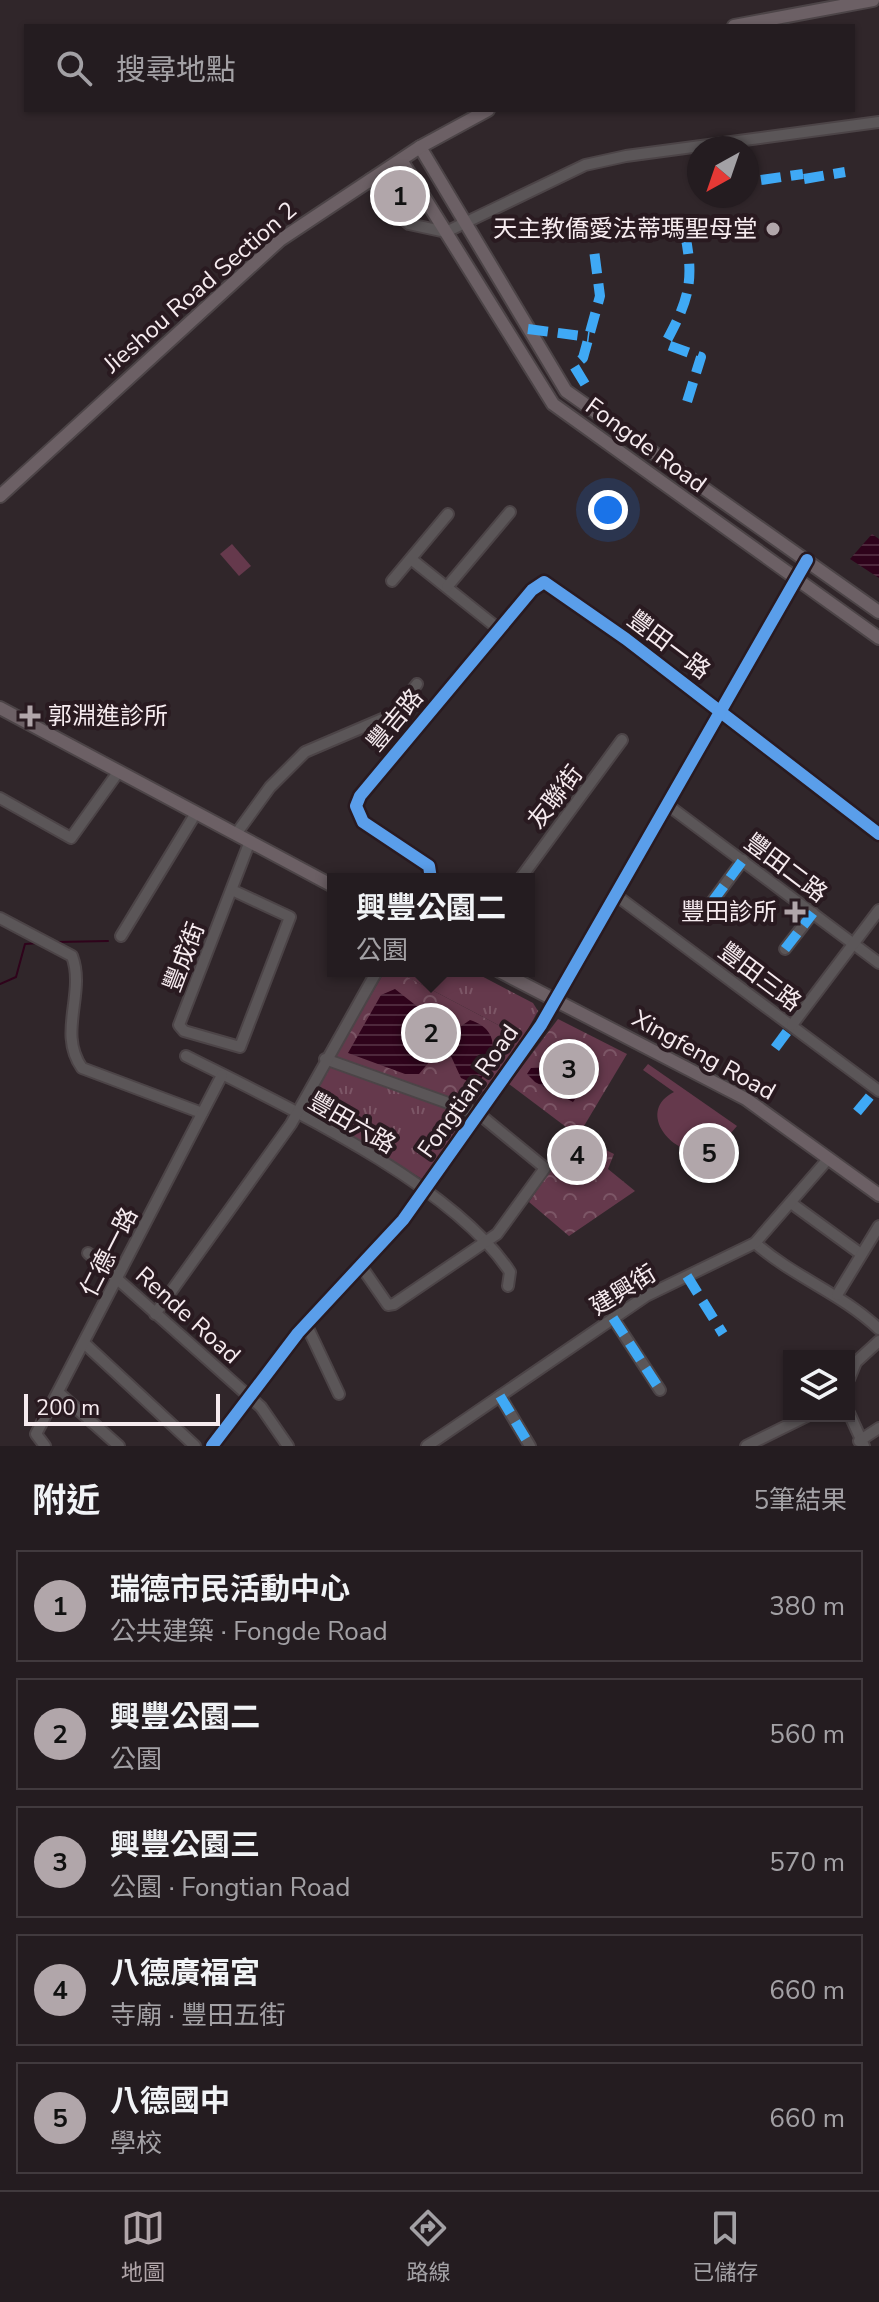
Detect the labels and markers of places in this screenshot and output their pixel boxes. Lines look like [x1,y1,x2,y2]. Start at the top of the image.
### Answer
pin: 1 [374,166,426,226]
place label: 天主教僑愛法蒂瑪聖母堂 [493,213,757,245]
marker: 天主教僑愛法蒂瑪聖母堂 [764,220,782,238]
place label: 郭淵進診所 [48,700,168,732]
marker: 郭淵進診所 [19,705,41,727]
place label: 豐田診所 [681,896,777,928]
marker: 豐田診所 [784,901,806,923]
pin: 2 [405,1003,457,1063]
pin: 3 [543,1039,595,1099]
pin: 5 [683,1123,735,1183]
pin: 4 [551,1125,603,1185]

